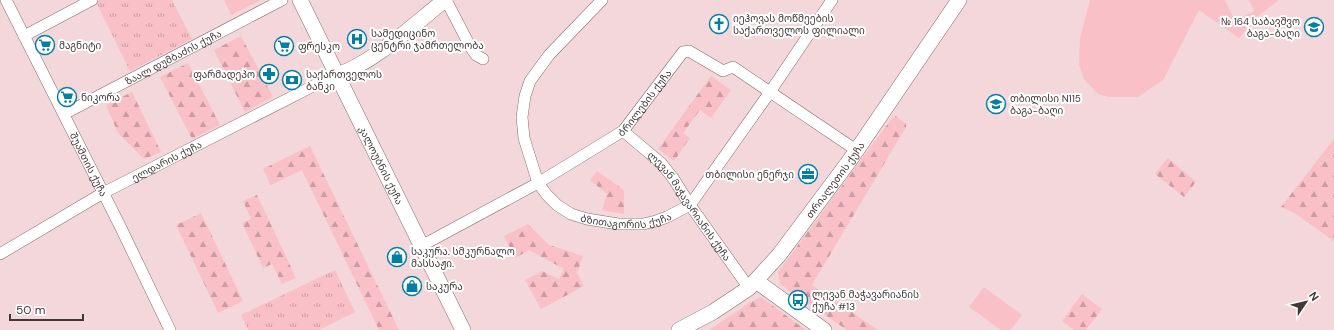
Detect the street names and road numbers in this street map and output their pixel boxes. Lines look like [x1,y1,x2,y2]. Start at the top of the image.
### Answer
street label: ზაალ დუმბაძის ქუჩა [123,26,223,88]
street label: ბრილების ქუჩა [616,67,674,139]
street label: კალოუბნის ქუჩა [357,124,406,206]
street label: შუამთის ქუჩა [67,130,110,199]
street label: ელდარის ქუჩა [129,137,204,184]
street label: თრიალეთის ქუჩა [802,139,867,220]
street label: ლევან მაჭავარიანის ქუჩა [645,148,734,263]
street label: ბზითაგორის ქუჩა [579,209,674,231]

